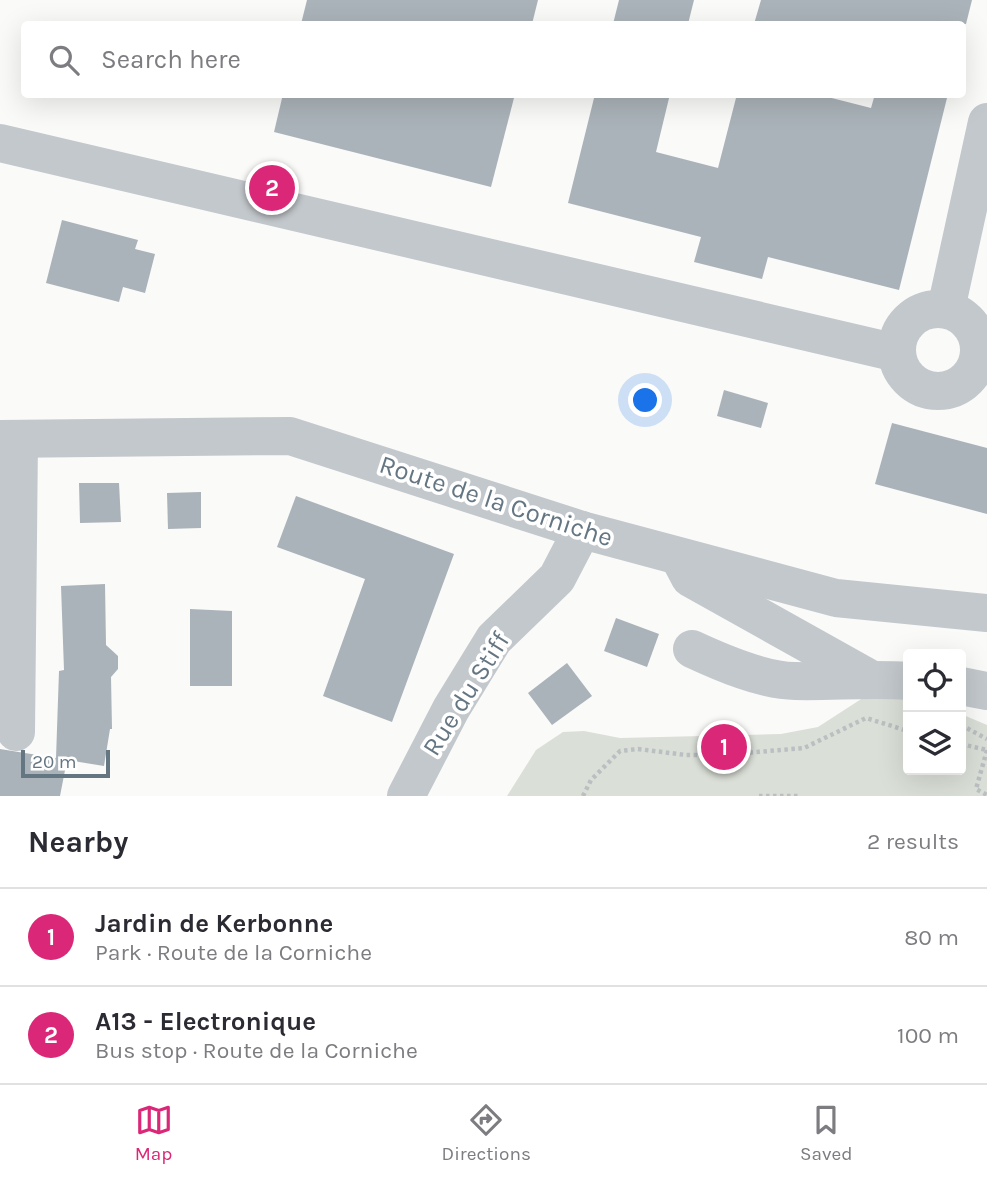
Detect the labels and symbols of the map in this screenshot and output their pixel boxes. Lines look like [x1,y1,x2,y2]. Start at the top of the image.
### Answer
pin: 2 [249,162,295,214]
your location [628,383,662,417]
street label: Route de la Corniche [376,449,616,553]
street label: Rue du Stiff [416,626,517,761]
pin: 1 [701,721,747,773]
scale bar [21,747,110,779]

